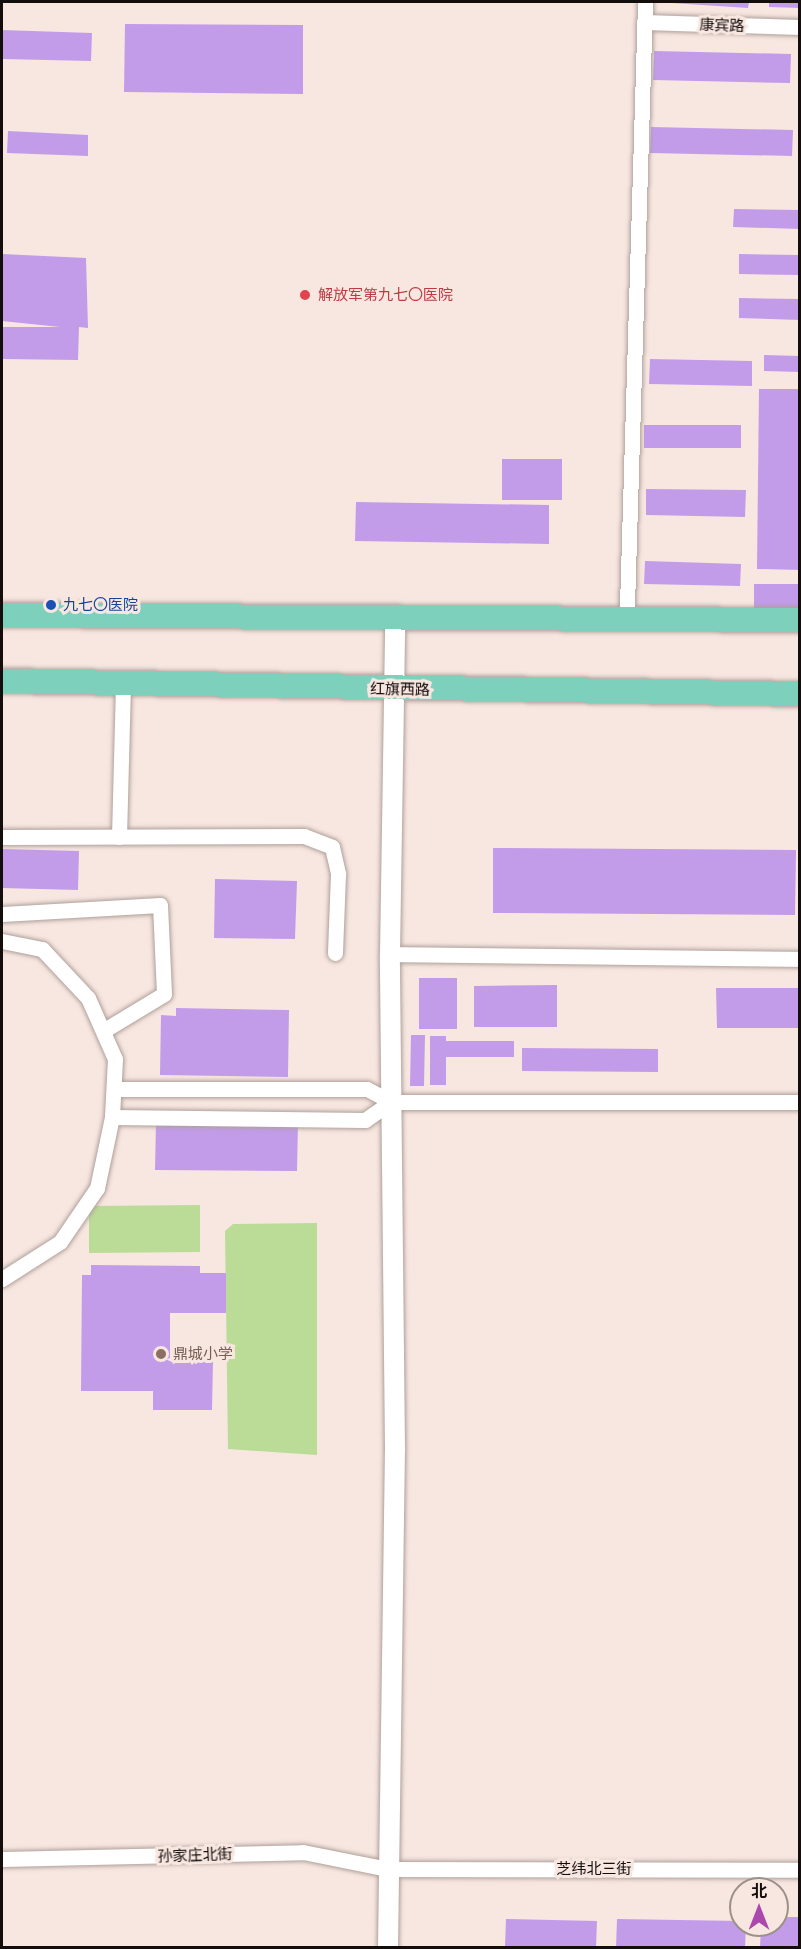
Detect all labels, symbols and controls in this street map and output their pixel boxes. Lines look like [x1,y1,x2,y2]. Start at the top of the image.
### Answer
street label: 康宾路 [699,15,745,35]
marker: 解放军第九七〇医院 [296,286,314,304]
place label: 解放军第九七〇医院 [318,286,453,304]
place label: 九七〇医院 [63,596,138,614]
marker: 九七〇医院 [44,598,58,612]
street label: 红旗西路 [370,679,430,699]
place label: 鼎城小学 [173,1345,233,1363]
marker: 鼎城小学 [154,1347,168,1361]
street label: 孙家庄北街 [157,1845,233,1865]
street label: 芝纬北三街 [557,1860,631,1878]
north arrow [729,1877,789,1937]
text: 北 [751,1881,767,1901]

